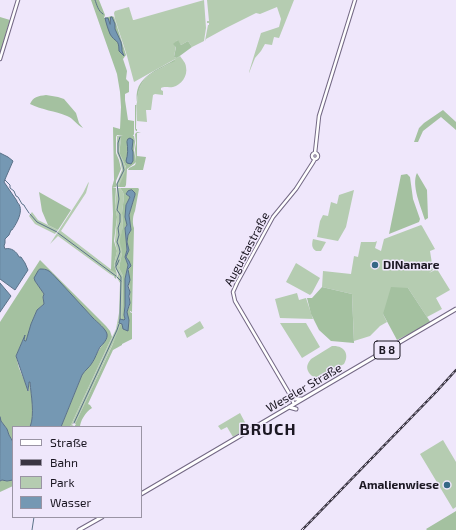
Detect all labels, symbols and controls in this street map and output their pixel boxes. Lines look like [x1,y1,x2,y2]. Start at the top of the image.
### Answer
street label: Augustastraße [221,210,273,288]
place label: DINamare [383,258,439,272]
marker: DINamare [370,260,380,270]
road number: B 8 [374,341,400,359]
street label: Weseler Straße [264,361,344,415]
district label: BRUCH [239,420,297,440]
legend [12,426,142,518]
text: Straße [50,435,87,449]
text: Bahn [50,455,78,469]
text: Park [50,475,75,489]
place label: Amalienwiese [359,478,439,492]
marker: Amalienwiese [442,480,452,490]
text: Wasser [50,495,91,509]

